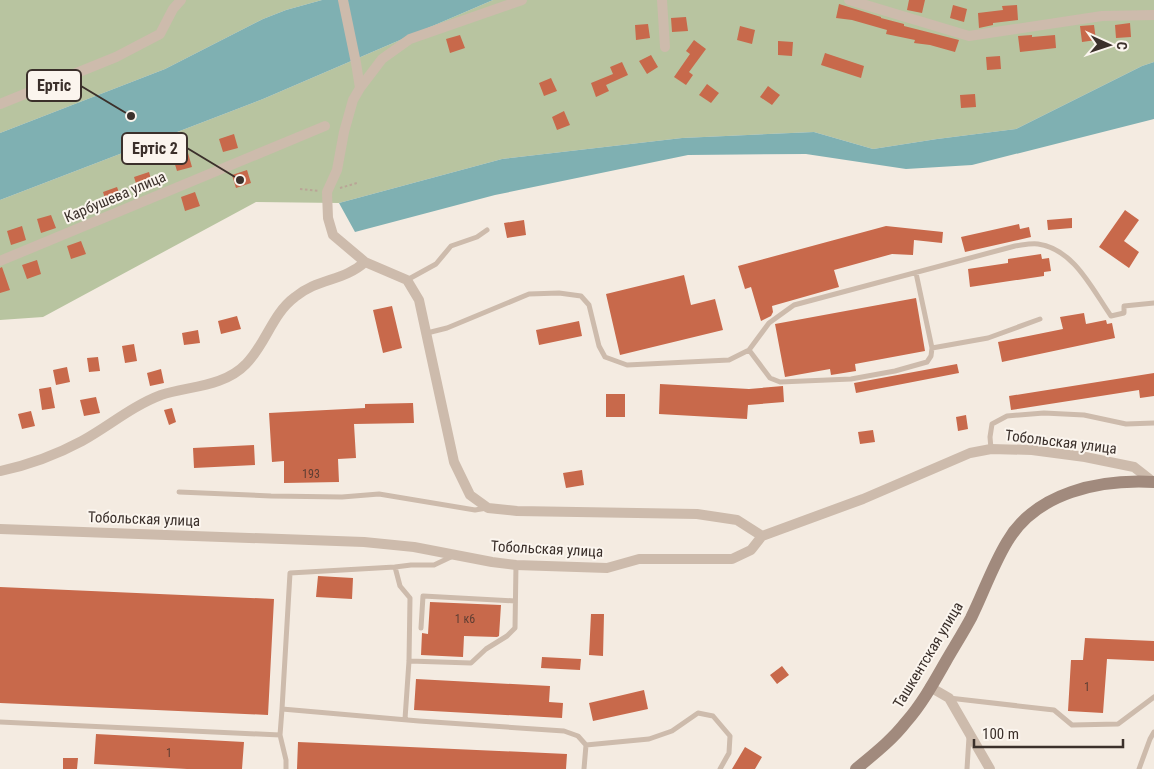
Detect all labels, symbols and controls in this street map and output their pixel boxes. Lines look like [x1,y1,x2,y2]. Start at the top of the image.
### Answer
north arrow [1084,20,1134,70]
text: С [1114,41,1130,50]
callout: Ертіс [27,70,81,101]
text: Ертіс [37,76,71,95]
callout: Ертіс 2 [122,133,187,164]
text: Ертіс 2 [132,139,178,158]
street label: Карбушева улица [62,168,168,226]
street label: Тобольская улица [1004,426,1118,458]
house number: 193 [302,467,320,481]
street label: Тобольская улица [88,508,200,530]
street label: Тобольская улица [490,537,604,561]
street label: Ташкентская улица [889,599,967,711]
house number: 1 к6 [455,612,475,626]
house number: 1 [1084,680,1090,694]
scale bar [974,716,1123,748]
text: 100 m [982,725,1019,743]
house number: 1 [166,746,172,760]

